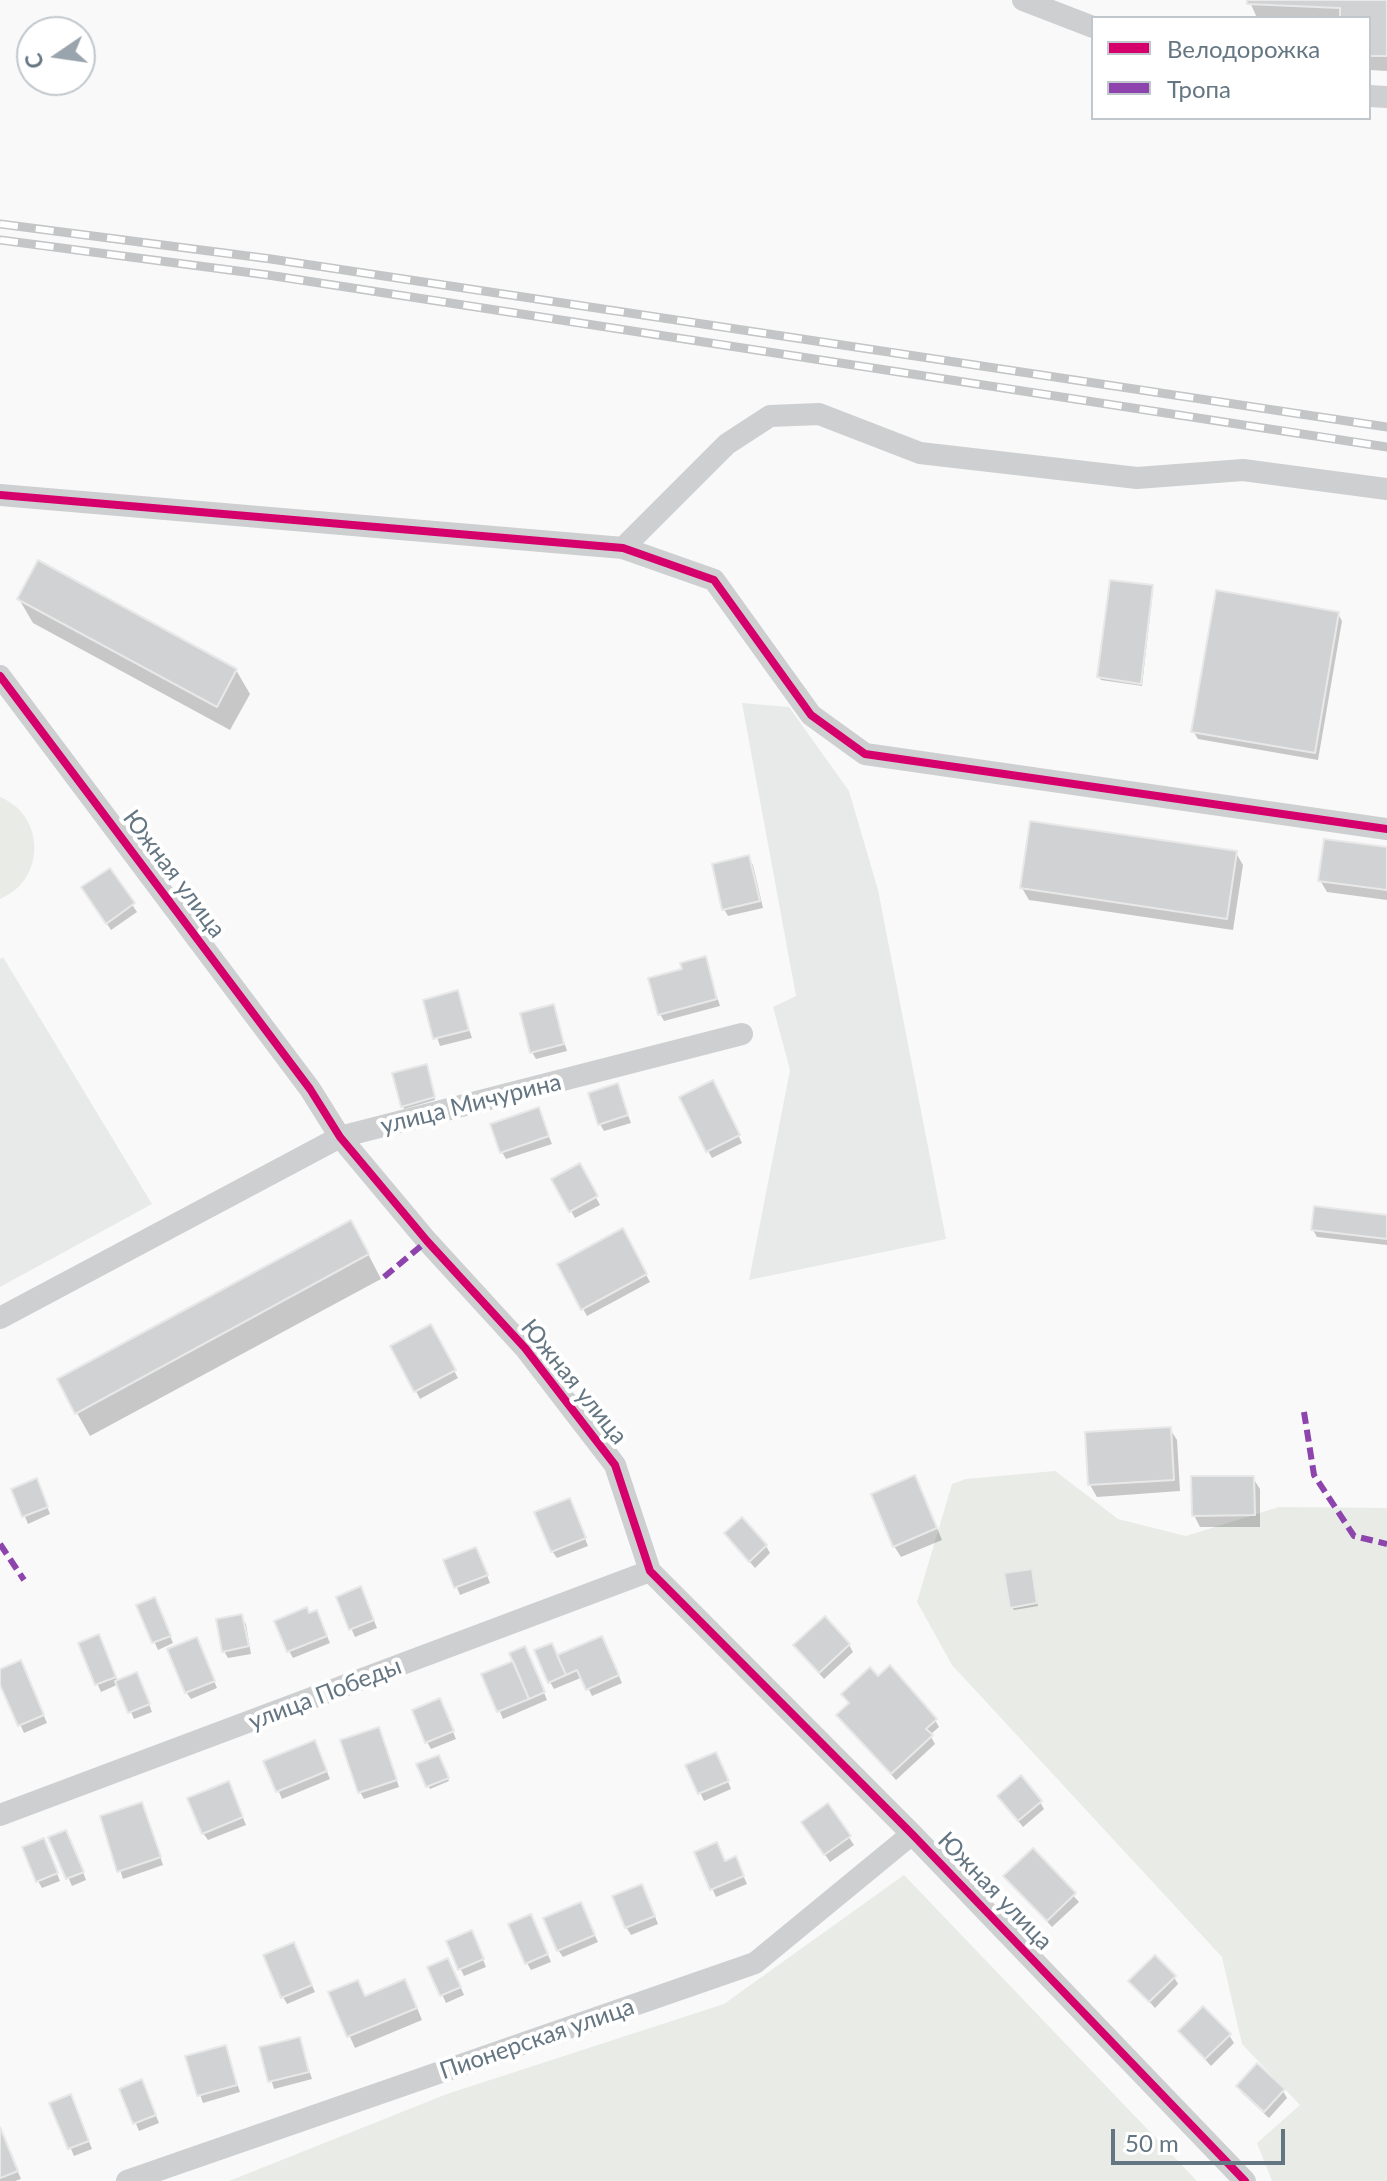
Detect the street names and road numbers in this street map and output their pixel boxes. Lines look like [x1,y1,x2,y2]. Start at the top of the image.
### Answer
street label: Южная улица [117,804,231,944]
street label: улица Мичурина [378,1068,564,1140]
street label: Южная улица [515,1314,633,1450]
street label: улица Победы [245,1652,405,1736]
street label: Южная улица [932,1826,1058,1956]
street label: Пионерская улица [436,1992,638,2086]

